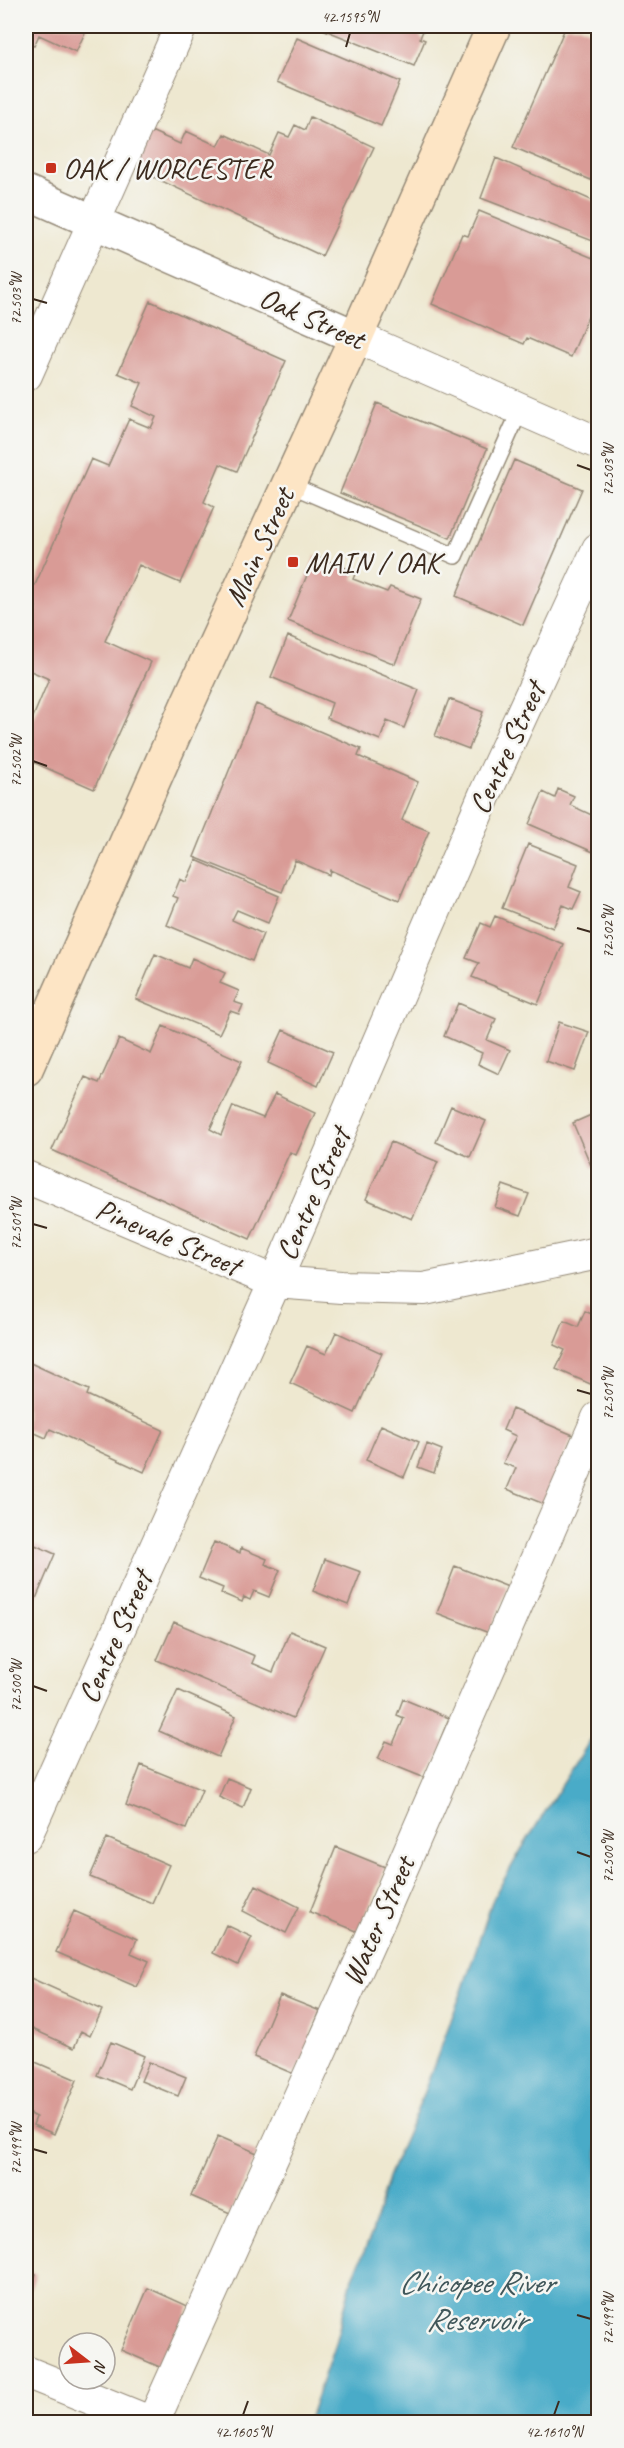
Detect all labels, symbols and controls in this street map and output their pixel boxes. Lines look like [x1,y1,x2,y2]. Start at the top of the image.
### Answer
text: 42.1595°N [322,8,381,27]
place label: OAK / WORCESTER [63,149,274,187]
marker: OAK / WORCESTER [44,161,58,175]
text: 72.503°W [7,270,26,325]
street label: Oak Street [254,278,373,359]
text: 72.503°W [599,441,618,496]
street label: Main Street [215,479,304,612]
place label: MAIN / OAK [305,543,446,581]
marker: MAIN / OAK [286,555,300,569]
street label: Centre Street [460,673,556,820]
text: 72.502°W [7,732,26,787]
text: 72.502°W [599,903,618,958]
street label: Centre Street [267,1118,361,1266]
street label: Pinevale Street [90,1190,249,1286]
text: 72.501°W [7,1195,26,1250]
text: 72.501°W [599,1365,618,1420]
street label: Centre Street [69,1561,163,1709]
text: 72.500°W [7,1657,26,1712]
text: 72.500°W [599,1828,618,1883]
street label: Water Street [333,1848,425,1991]
text: 72.499°W [7,2120,26,2175]
water label: Chicopee River Reservoir [399,2262,558,2340]
text: 72.499°W [599,2290,618,2345]
north arrow [57,2331,117,2391]
text: N [88,2357,111,2376]
text: 42.1605°N [215,2423,274,2442]
text: 42.1610°N [526,2423,585,2442]

